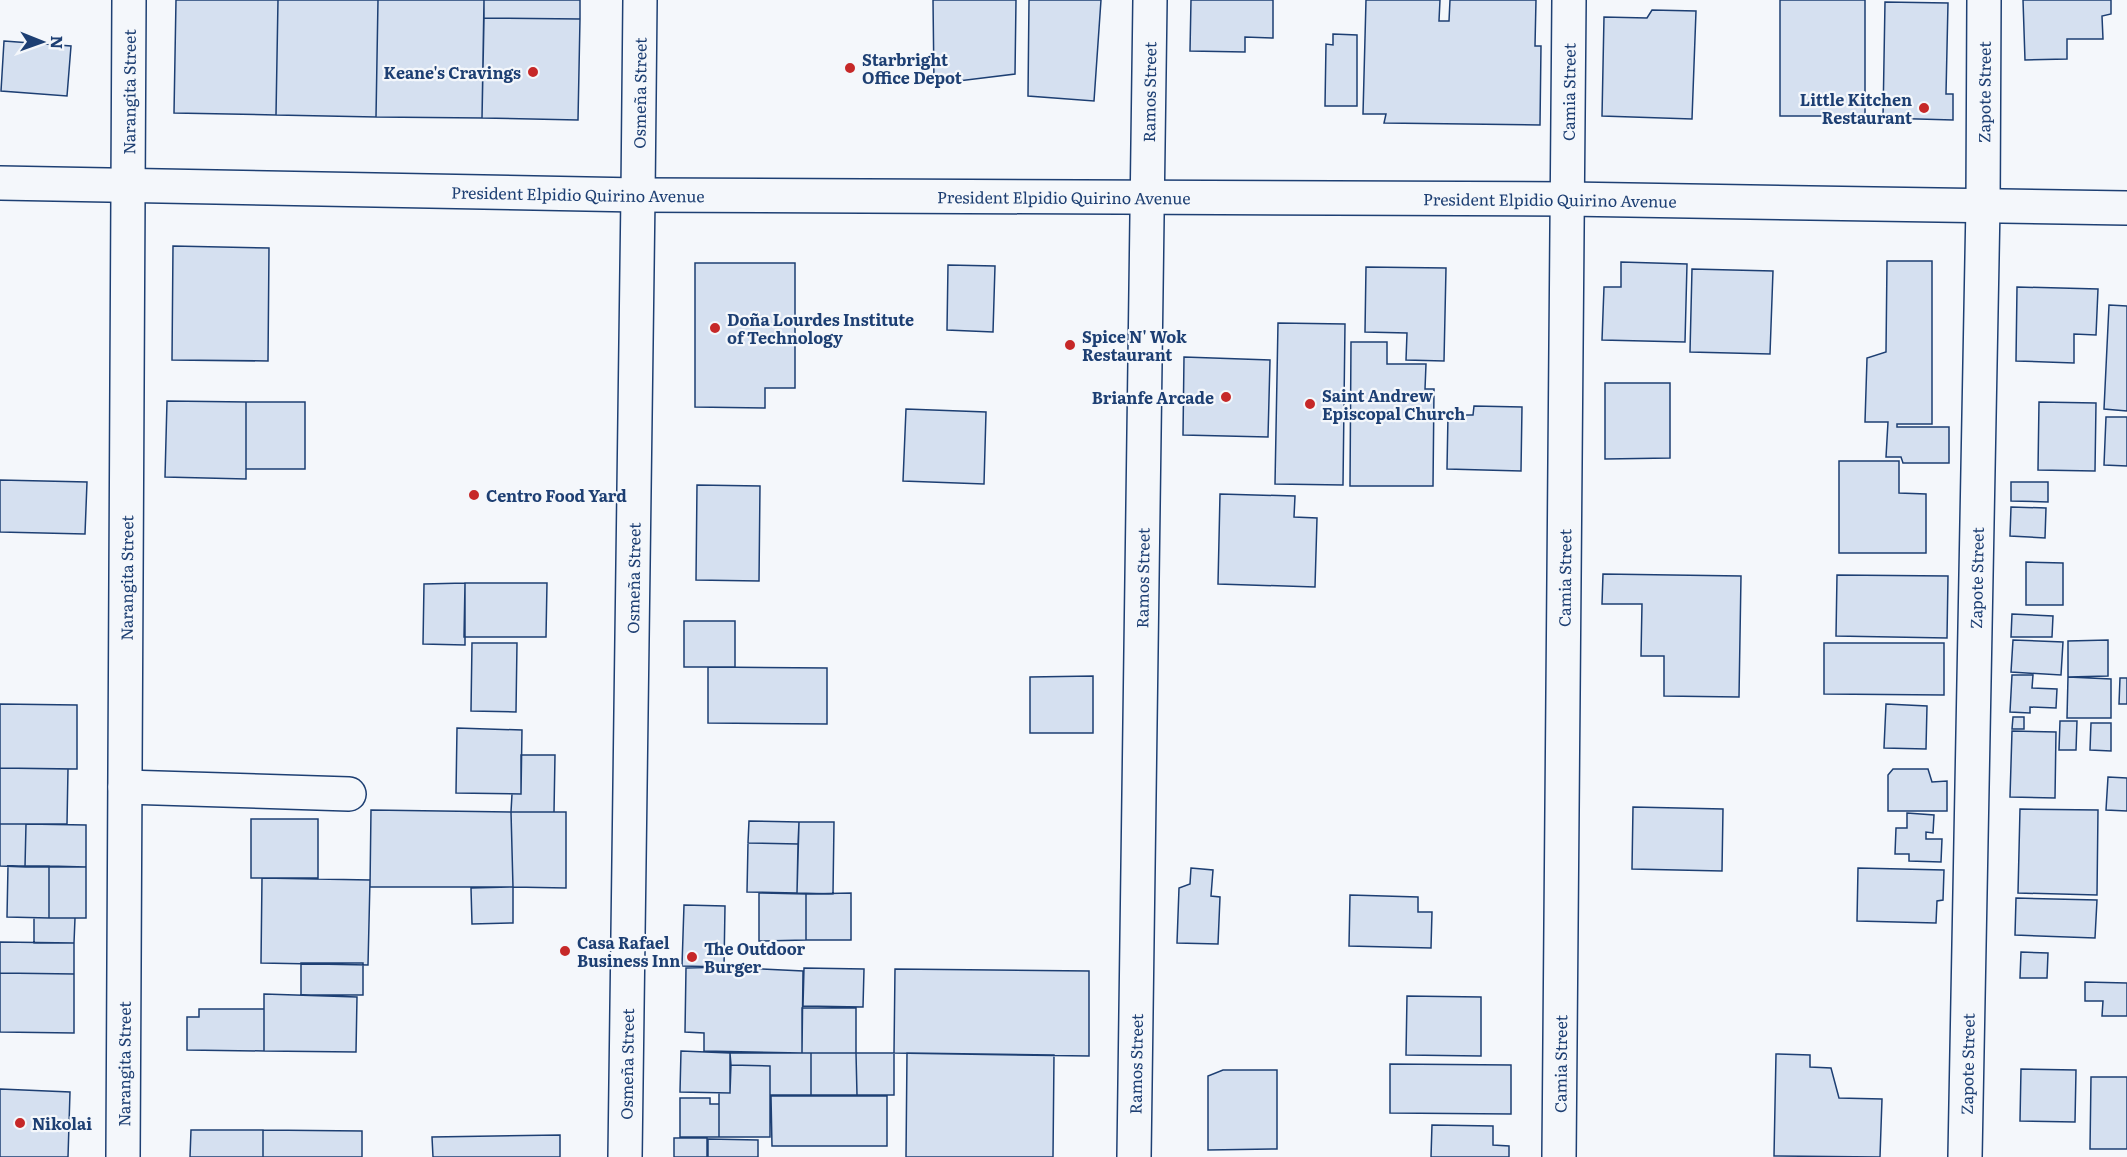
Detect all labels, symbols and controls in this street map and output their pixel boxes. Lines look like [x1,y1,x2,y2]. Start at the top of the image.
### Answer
north arrow [12,12,72,72]
street label: Narangita Street [116,29,141,155]
text: N [46,35,70,49]
street label: Osmeña Street [626,37,652,149]
street label: Ramos Street [1136,41,1161,143]
street label: Zapote Street [1971,41,1996,143]
street label: Camia Street [1556,42,1581,141]
place label: Starbright Office Depot [862,47,962,89]
place label: Keane's Cravings [384,60,521,84]
marker: Starbright Office Depot [843,61,857,75]
marker: Keane's Cravings [526,65,540,79]
place label: Little Kitchen Restaurant [1800,87,1912,129]
marker: Little Kitchen Restaurant [1917,101,1931,115]
street label: President Elpidio Quirino Avenue [451,179,705,207]
street label: President Elpidio Quirino Avenue [937,184,1191,209]
street label: President Elpidio Quirino Avenue [1423,186,1677,213]
place label: Doña Lourdes Institute of Technology [727,307,914,349]
marker: Doña Lourdes Institute of Technology [708,321,722,335]
place label: Spice N' Wok Restaurant [1082,324,1187,366]
marker: Spice N' Wok Restaurant [1063,338,1077,352]
place label: Saint Andrew Episcopal Church [1322,383,1465,425]
place label: Brianfe Arcade [1092,385,1214,409]
marker: Brianfe Arcade [1219,390,1233,404]
marker: Saint Andrew Episcopal Church [1303,397,1317,411]
place label: Centro Food Yard [486,483,627,507]
marker: Centro Food Yard [467,488,481,502]
street label: Narangita Street [114,515,138,641]
street label: Osmeña Street [620,522,646,634]
street label: Zapote Street [1963,526,1989,629]
street label: Ramos Street [1129,527,1155,629]
street label: Camia Street [1552,528,1576,627]
place label: Casa Rafael Business Inn [577,930,680,972]
place label: The Outdoor Burger [704,936,806,978]
marker: Casa Rafael Business Inn [558,944,572,958]
marker: The Outdoor Burger [685,950,699,964]
street label: Narangita Street [111,1001,136,1127]
street label: Osmeña Street [614,1008,639,1120]
street label: Zapote Street [1954,1012,1980,1115]
street label: Ramos Street [1123,1013,1148,1115]
street label: Camia Street [1547,1014,1572,1113]
place label: Nikolai [32,1111,92,1135]
marker: Nikolai [13,1116,27,1130]

